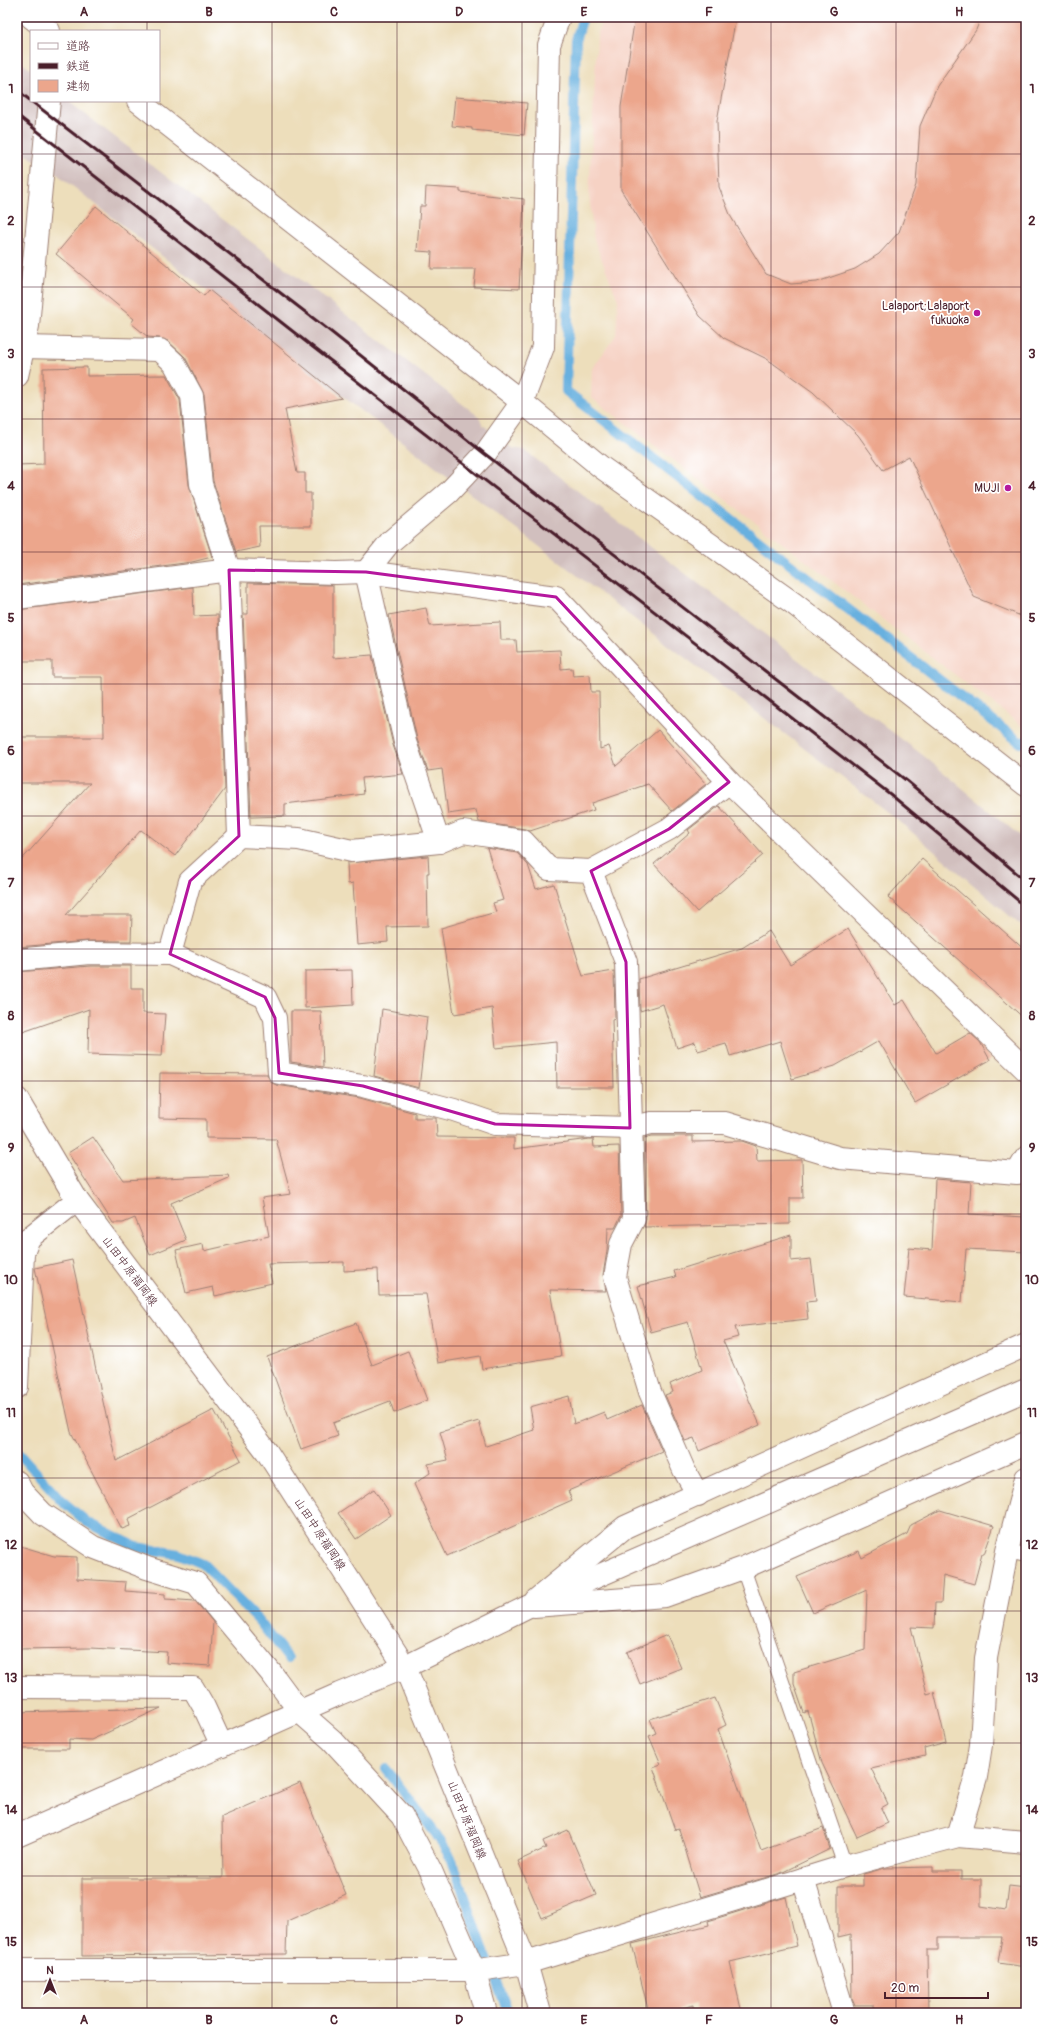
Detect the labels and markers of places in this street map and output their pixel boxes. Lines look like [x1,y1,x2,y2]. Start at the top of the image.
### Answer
place label: Lalaport;Lalaport fukuoka [882,299,969,328]
marker: Lalaport;Lalaport fukuoka [972,308,982,318]
place label: MUJI [974,481,1000,496]
marker: MUJI [1003,483,1013,493]

